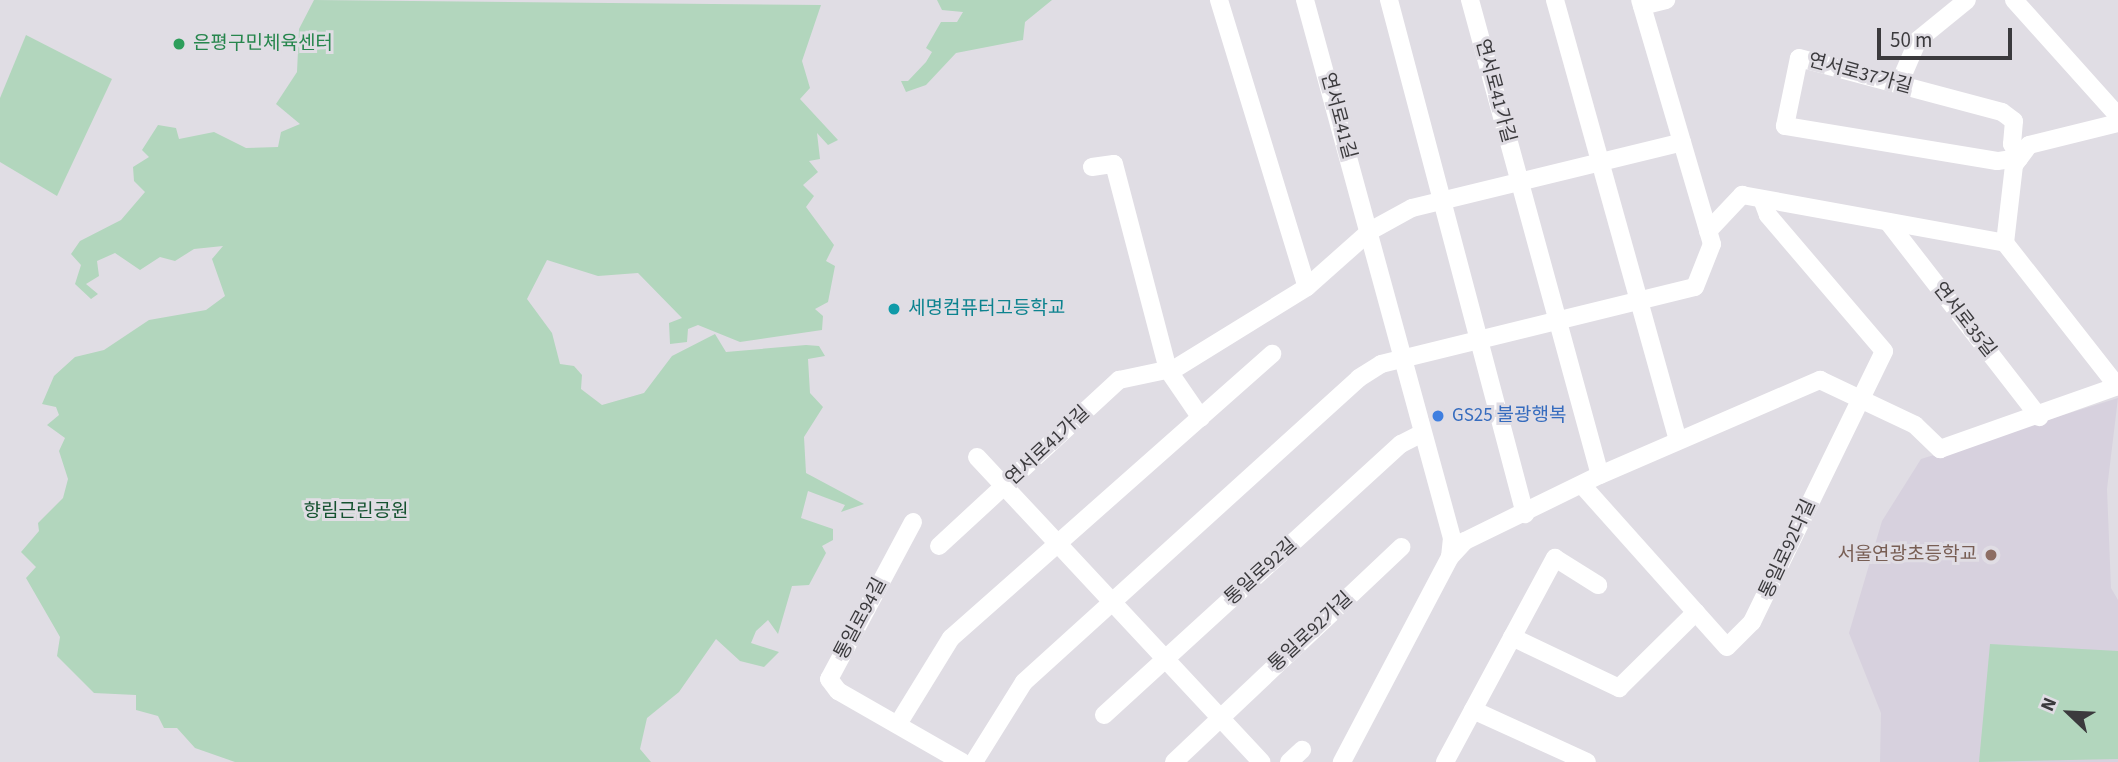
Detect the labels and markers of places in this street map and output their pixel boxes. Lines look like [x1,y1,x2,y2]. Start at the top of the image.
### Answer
place label: 은평구민체육센터 [193,33,333,55]
marker: 은평구민체육센터 [171,36,187,52]
place label: 세명컴퓨터고등학교 [908,298,1065,320]
marker: 세명컴퓨터고등학교 [886,301,902,317]
place label: GS25 불광행복 [1452,405,1566,427]
marker: GS25 불광행복 [1430,408,1446,424]
place label: 서울연광초등학교 [1837,544,1977,566]
marker: 서울연광초등학교 [1983,547,1999,563]

